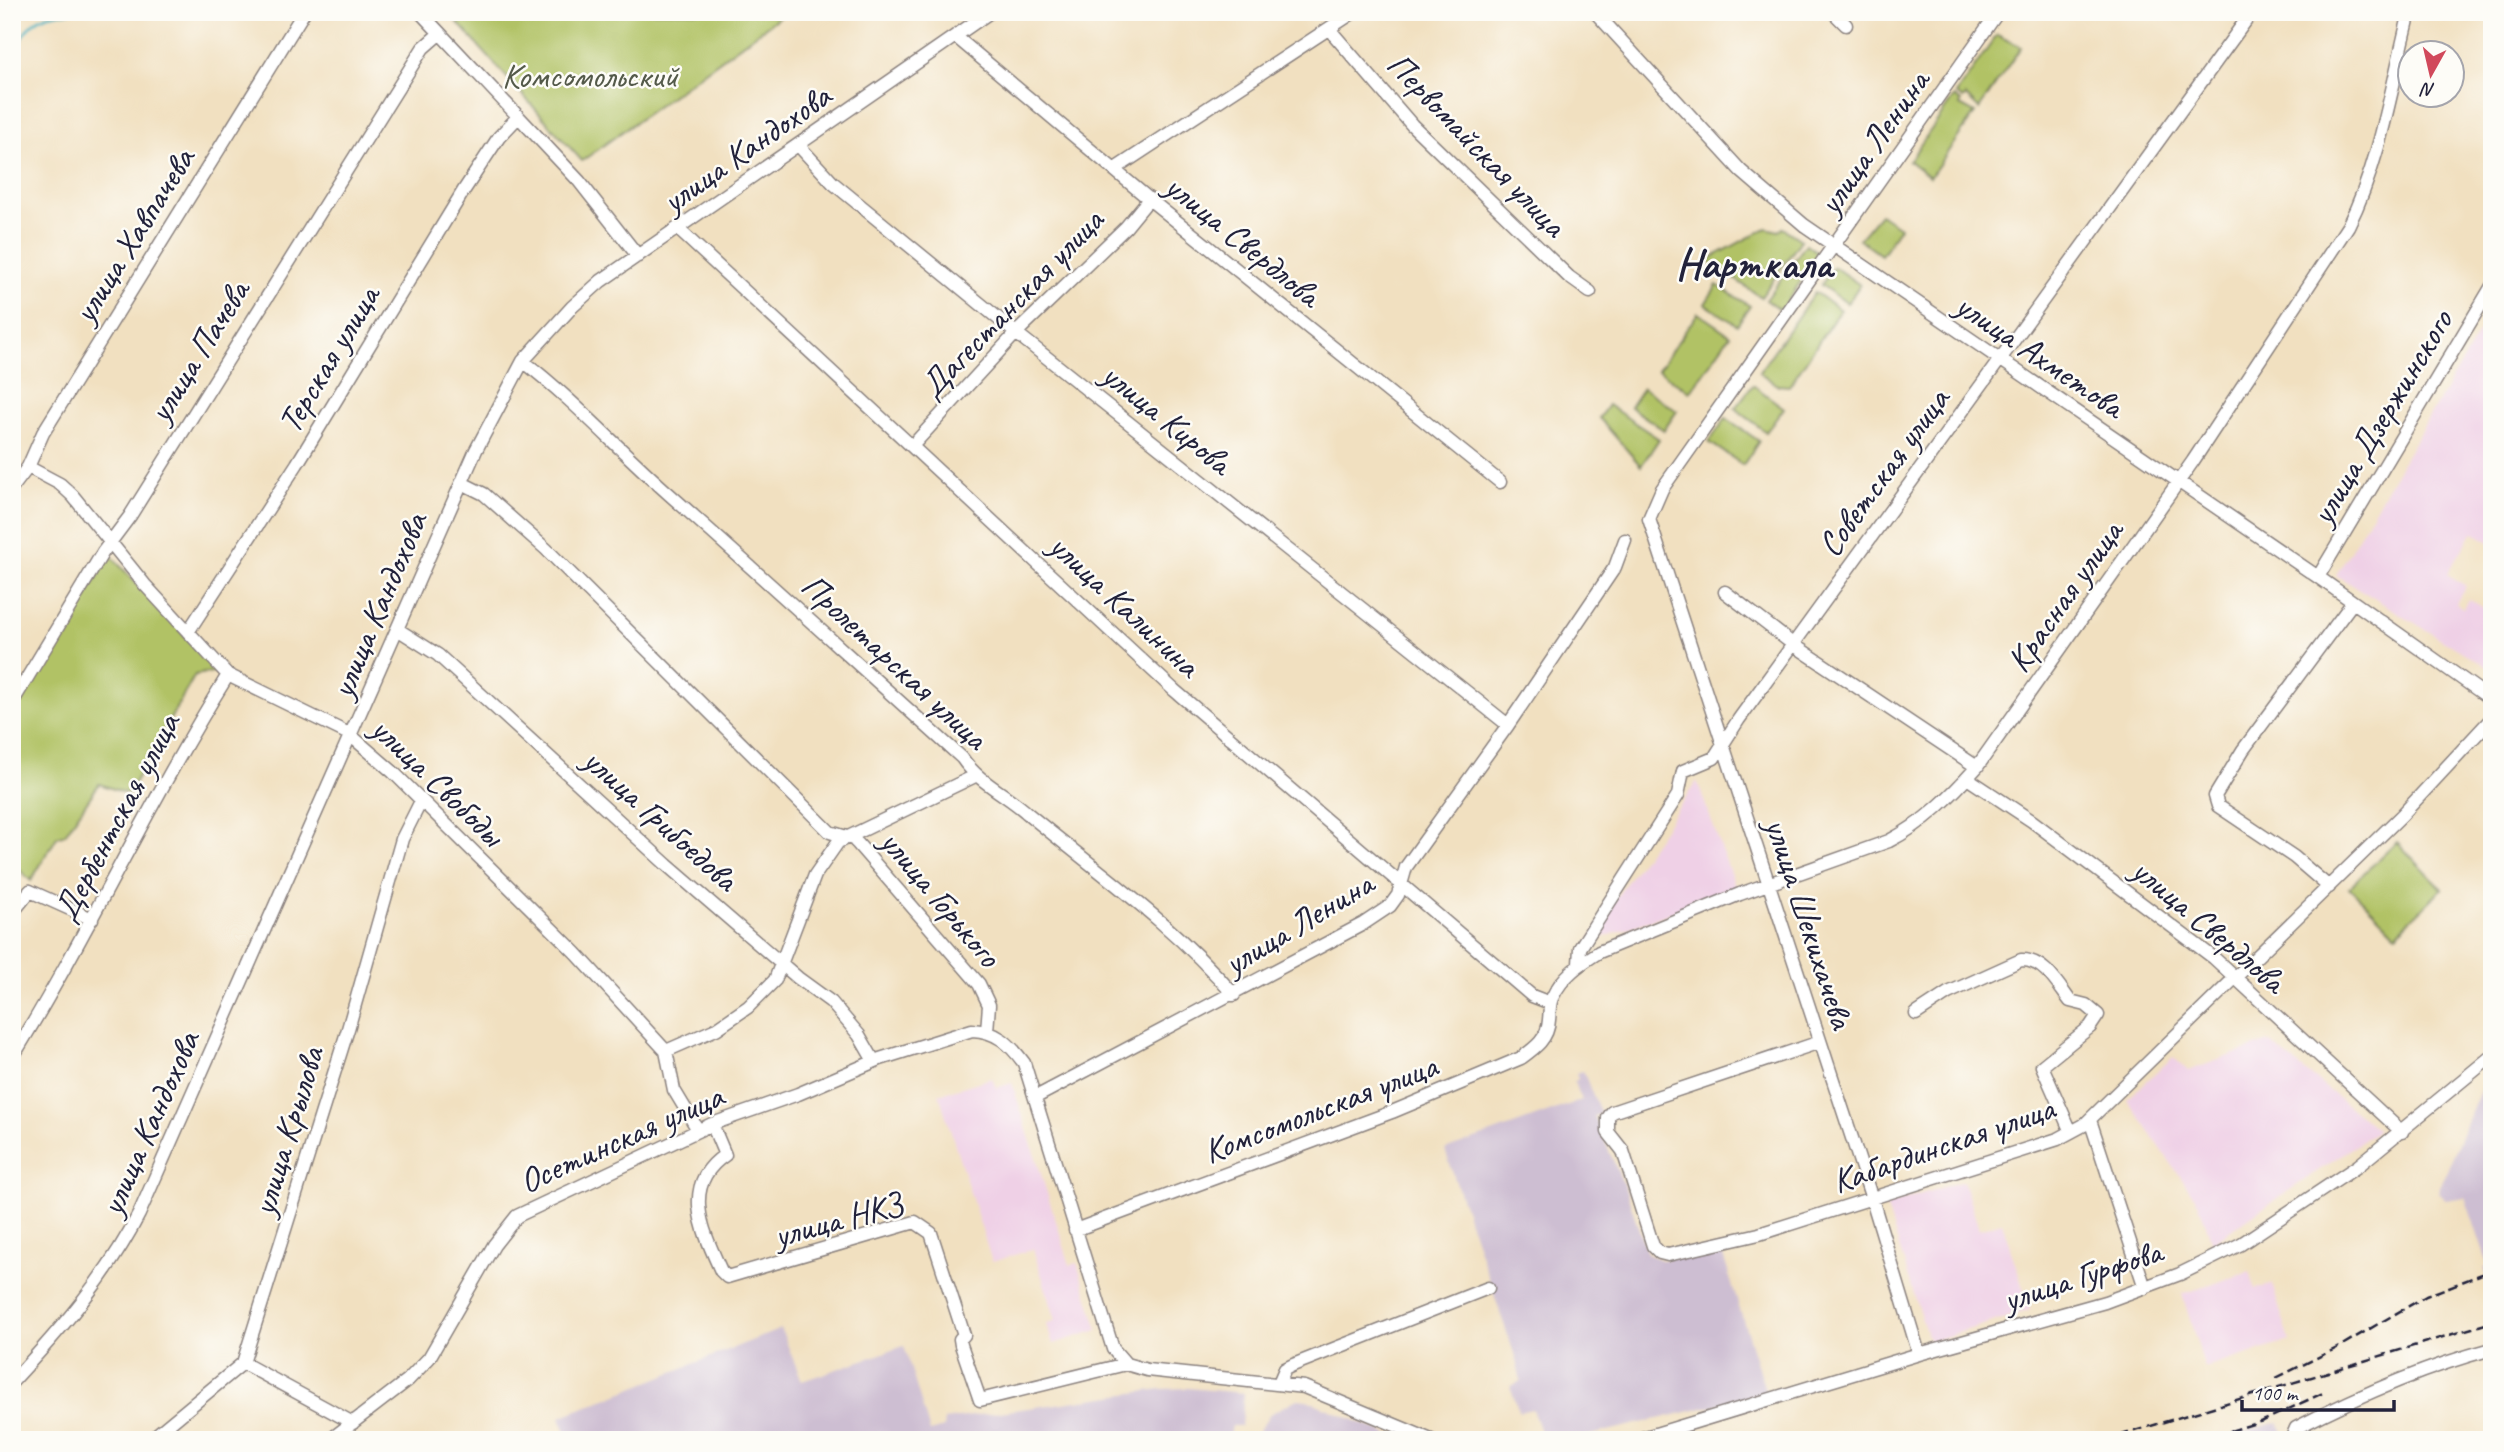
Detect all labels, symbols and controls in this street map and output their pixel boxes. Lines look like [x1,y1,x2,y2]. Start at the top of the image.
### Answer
north arrow [2396,38,2466,108]
street label: Первомайская улица [1377,42,1578,248]
park label: Комсомольский [502,53,680,98]
street label: улица Ленина [1806,59,1941,225]
street label: улица Кандохова [651,72,842,224]
text: N [2418,77,2436,103]
street label: улица Хавпачева [61,137,206,333]
street label: улица Свердлова [1154,163,1332,319]
street label: Дагестанская улица [909,198,1115,408]
district label: Нарткала [1676,238,1836,291]
street label: улица Пачева [136,270,261,432]
street label: Терская улица [267,275,391,441]
street label: улица Ахметова [1945,281,2135,430]
street label: улица Дзержинского [2299,300,2464,534]
street label: улица Кирова [1091,351,1243,486]
street label: Советская улица [1807,377,1961,565]
street label: улица Кандохова [319,503,439,706]
street label: Красная улица [1996,510,2134,681]
street label: улица Калинина [1038,522,1212,689]
street label: Пролетарская улица [792,563,999,761]
street label: Дербентская улица [43,703,191,929]
street label: улица Свободы [360,705,516,858]
street label: улица Грибоедова [572,737,749,902]
street label: улица Шекихачева [1754,811,1865,1036]
street label: улица Горького [869,819,1012,978]
street label: улица Свердлова [2121,847,2297,1005]
street label: улица Ленина [1214,860,1383,987]
street label: улица Кандохова [88,1022,211,1224]
street label: улица Крылова [240,1040,335,1223]
street label: Комсомольская улица [1197,1043,1445,1174]
street label: Осетинская улица [512,1072,733,1204]
street label: Кабардинская улица [1826,1085,2062,1204]
street label: улица НКЗ [767,1180,909,1259]
street label: улица Гурфова [1995,1228,2170,1323]
scale bar [2242,1368,2394,1412]
text: 100 m [2252,1380,2299,1406]

